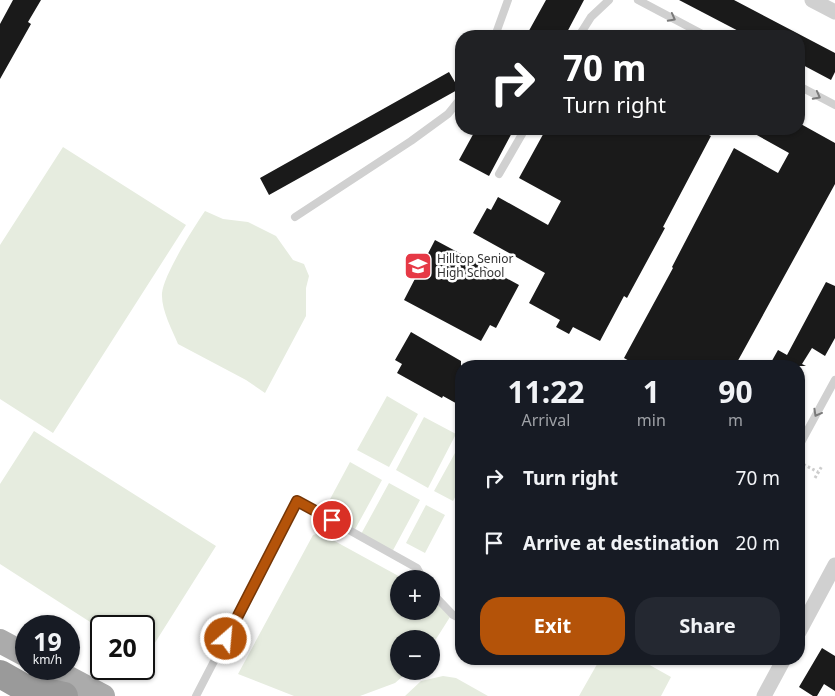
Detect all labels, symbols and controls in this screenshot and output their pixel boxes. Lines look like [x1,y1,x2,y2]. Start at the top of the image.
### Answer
one-way arrow [667,12,676,22]
text: 70 m [563,44,646,91]
icon: right [480,50,545,115]
text: Turn right [563,89,666,119]
one-way arrow [812,89,821,99]
place label: Hilltop Senior High School [437,250,513,281]
school or university icon: Hilltop Senior High School [403,251,433,281]
text: 11:22 [507,371,584,412]
text: 1 [643,371,660,412]
text: 90 [718,371,753,412]
one-way arrow [813,407,823,416]
text: Arrival [522,409,570,431]
text: min [637,409,666,431]
text: m [728,409,743,431]
icon: right [480,464,508,492]
text: Turn right [523,465,618,491]
text: 70 m [736,465,780,491]
pin [311,499,353,541]
icon: arrive [318,506,346,534]
icon: arrive [480,529,508,557]
text: Arrive at destination [523,530,719,556]
text: 20 m [736,530,780,556]
map controls [390,570,440,680]
button: + [390,570,440,620]
button: Exit [480,597,625,655]
button: Share [635,597,780,655]
position arrow [199,612,251,664]
speed limit sign: 20 [90,615,155,680]
text: 19 [33,624,62,658]
button: − [390,630,440,680]
text: km/h [33,651,62,668]

